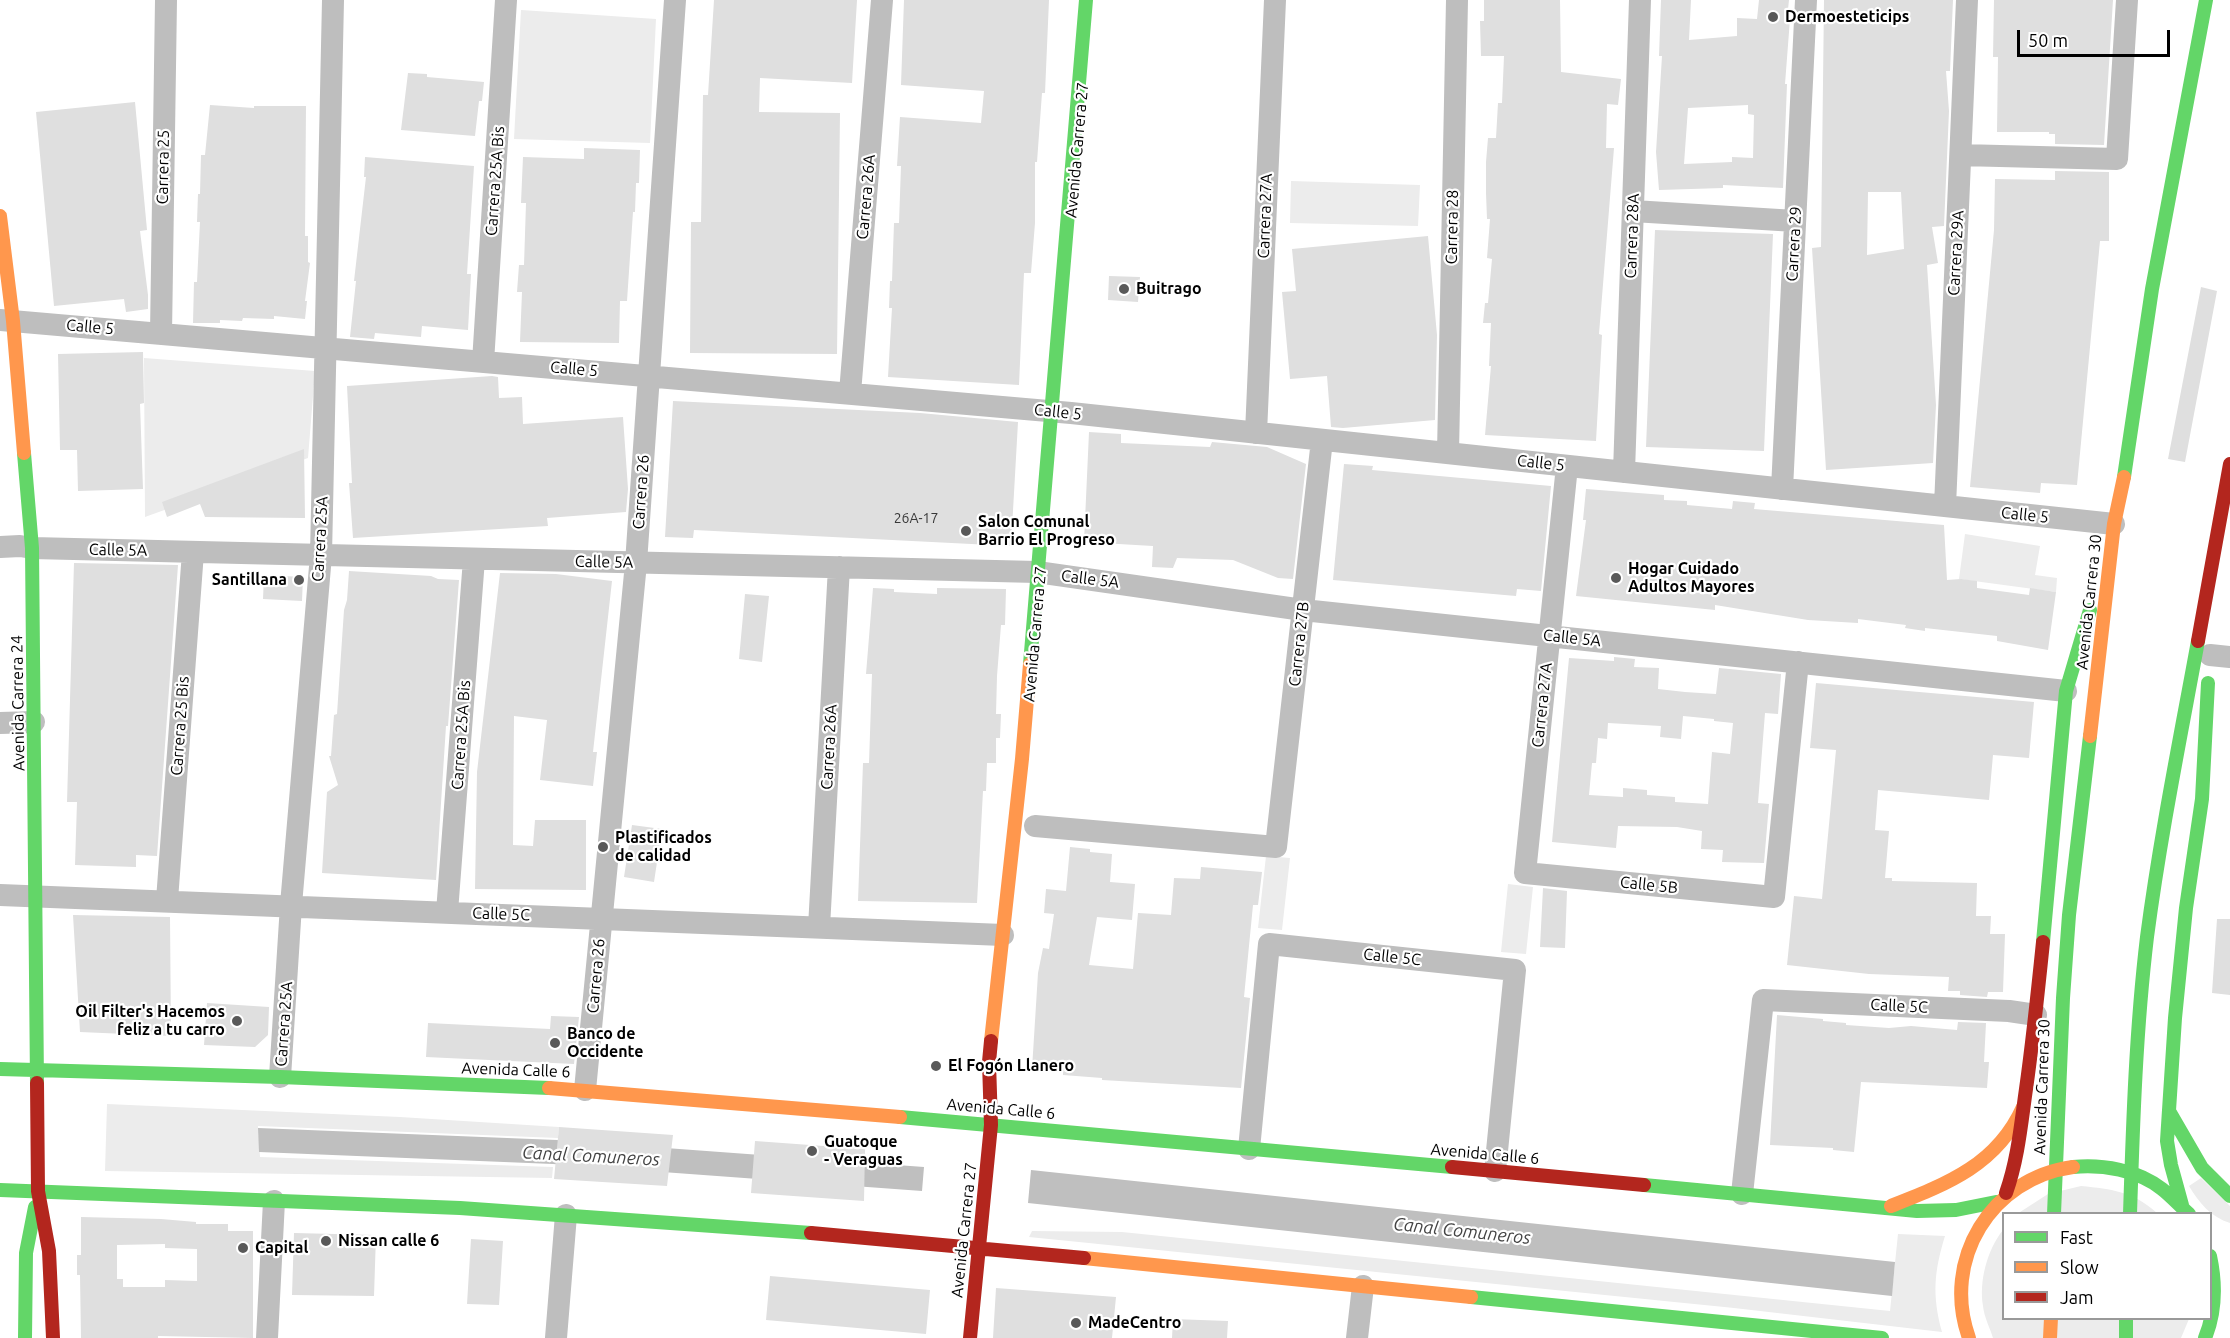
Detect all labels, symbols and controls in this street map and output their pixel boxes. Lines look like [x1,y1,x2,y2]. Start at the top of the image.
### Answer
place label: Dermoesteticips [1785,7,1909,27]
marker: Dermoesteticips [1766,10,1780,24]
scale bar [2020,18,2173,56]
text: 50 m [2028,30,2068,50]
street label: Avenida Carrera 27 [1062,81,1092,219]
street label: Carrera 25A Bis [482,125,508,237]
street label: Carrera 25 [153,129,173,205]
street label: Carrera 26A [853,154,879,240]
street label: Carrera 27A [1254,173,1276,259]
street label: Carrera 28 [1442,189,1462,265]
street label: Carrera 28A [1621,193,1643,279]
street label: Carrera 29 [1782,206,1806,282]
street label: Carrera 29A [1944,210,1968,296]
place label: Buitrago [1136,279,1202,299]
marker: Buitrago [1117,282,1131,296]
street label: Calle 5 [65,315,115,339]
street label: Calle 5 [549,357,599,381]
street label: Calle 5 [1033,400,1083,424]
street label: Calle 5 [1516,451,1566,475]
street label: Carrera 26 [629,454,653,530]
street label: Carrera 25A [308,496,332,582]
street label: Calle 5 [2000,503,2050,527]
house number: 26A-17 [894,510,938,526]
place label: Salon Comunal Barrio El Progreso [978,512,1115,550]
marker: Salon Comunal Barrio El Progreso [959,524,973,538]
street label: Avenida Carrera 30 [2072,533,2106,671]
street label: Calle 5A [89,540,147,560]
street label: Calle 5A [575,552,633,572]
place label: Hogar Cuidado Adultos Mayores [1628,559,1754,597]
street label: Avenida Carrera 27 [1020,565,1050,703]
street label: Calle 5A [1060,566,1120,592]
place label: Santillana [212,570,287,590]
marker: Hogar Cuidado Adultos Mayores [1609,571,1623,585]
marker: Santillana [292,573,306,587]
street label: Carrera 27B [1285,601,1313,687]
street label: Calle 5A [1542,625,1602,651]
street label: Avenida Carrera 24 [7,635,29,771]
street label: Carrera 27A [1528,662,1556,748]
street label: Carrera 25 Bis [167,676,193,776]
street label: Carrera 25A Bis [448,679,474,791]
street label: Carrera 26A [817,704,841,790]
place label: Plastificados de calidad [615,828,712,866]
marker: Plastificados de calidad [596,840,610,854]
street label: Calle 5B [1619,872,1679,898]
street label: Calle 5C [472,903,530,925]
street label: Carrera 26 [583,938,609,1014]
street label: Calle 5C [1362,944,1422,970]
street label: Carrera 25A [271,981,297,1067]
street label: Calle 5C [1870,995,1928,1017]
place label: Oil Filter's Hacemos feliz a tu carro [75,1002,225,1040]
marker: Oil Filter's Hacemos feliz a tu carro [230,1014,244,1028]
street label: Avenida Carrera 30 [2030,1019,2054,1155]
place label: Banco de Occidente [567,1024,643,1062]
marker: Banco de Occidente [548,1036,562,1050]
place label: El Fogón Llanero [948,1056,1074,1076]
street label: Avenida Calle 6 [461,1059,571,1081]
marker: El Fogón Llanero [929,1059,943,1073]
street label: Avenida Calle 6 [946,1095,1056,1123]
place label: Guatoque - Veraguas [824,1132,903,1170]
street label: Avenida Calle 6 [1430,1140,1540,1168]
water label: Canal Comuneros [522,1142,660,1170]
marker: Guatoque - Veraguas [805,1144,819,1158]
street label: Avenida Carrera 27 [947,1161,981,1299]
legend [2002,1212,2212,1320]
water label: Canal Comuneros [1392,1213,1532,1249]
text: Fast [2060,1227,2093,1247]
place label: Nissan calle 6 [338,1231,439,1251]
marker: Nissan calle 6 [319,1234,333,1248]
place label: Capital [255,1238,308,1258]
marker: Capital [236,1241,250,1255]
text: Slow [2060,1257,2099,1277]
text: Jam [2060,1287,2094,1307]
place label: MadeCentro [1088,1313,1181,1333]
marker: MadeCentro [1069,1316,1083,1330]

